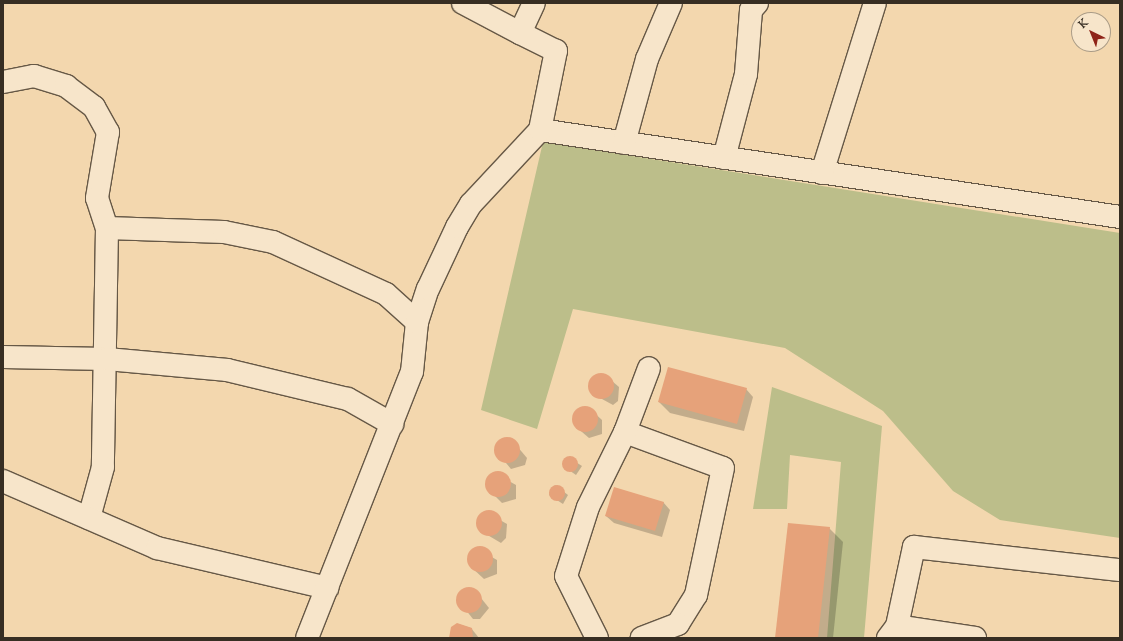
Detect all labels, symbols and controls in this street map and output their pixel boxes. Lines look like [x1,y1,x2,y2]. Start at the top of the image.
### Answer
north arrow [1071,12,1111,52]
text: K [1075,15,1092,33]

